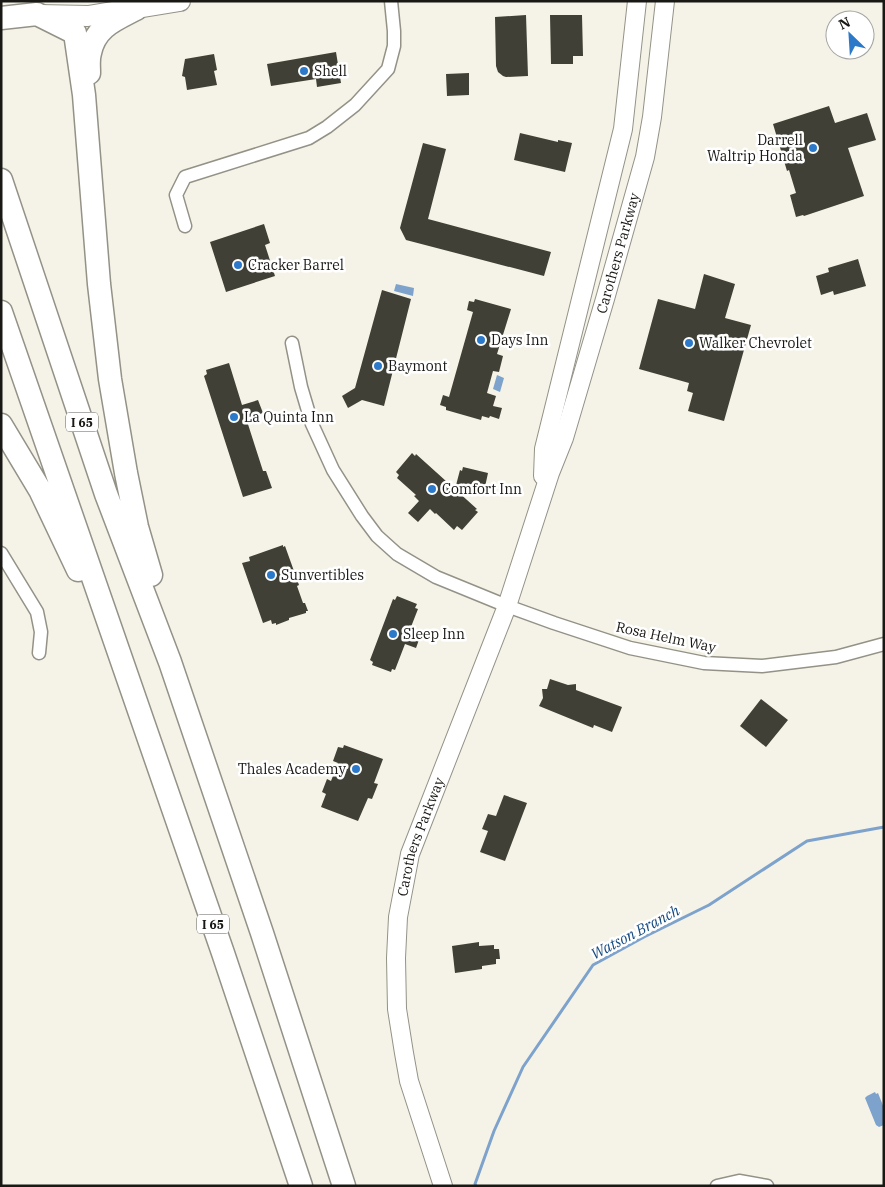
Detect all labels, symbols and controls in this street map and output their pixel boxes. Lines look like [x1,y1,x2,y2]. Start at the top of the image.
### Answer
north arrow [825,10,875,60]
text: N [836,13,853,34]
place label: Shell [314,62,347,80]
marker: Shell [298,65,310,77]
place label: Darrell Waltrip Honda [707,131,803,165]
marker: Darrell Waltrip Honda [807,142,819,154]
street label: Carothers Parkway [592,190,644,316]
place label: Cracker Barrel [248,256,344,274]
marker: Cracker Barrel [232,259,244,271]
place label: Days Inn [491,331,549,349]
marker: Days Inn [475,334,487,346]
place label: Walker Chevrolet [699,334,812,352]
marker: Walker Chevrolet [683,337,695,349]
place label: Baymont [388,357,448,375]
marker: Baymont [372,360,384,372]
place label: La Quinta Inn [244,408,334,426]
marker: La Quinta Inn [228,411,240,423]
road number: I 65 [66,412,98,432]
place label: Comfort Inn [442,480,522,498]
marker: Comfort Inn [426,483,438,495]
place label: Sunvertibles [281,566,364,584]
marker: Sunvertibles [265,569,277,581]
street label: Rosa Helm Way [614,618,718,656]
place label: Sleep Inn [403,625,465,643]
marker: Sleep Inn [387,628,399,640]
place label: Thales Academy [238,760,347,778]
marker: Thales Academy [350,763,362,775]
street label: Carothers Parkway [393,774,448,898]
water label: Watson Branch [587,900,683,963]
road number: I 65 [197,914,229,934]

